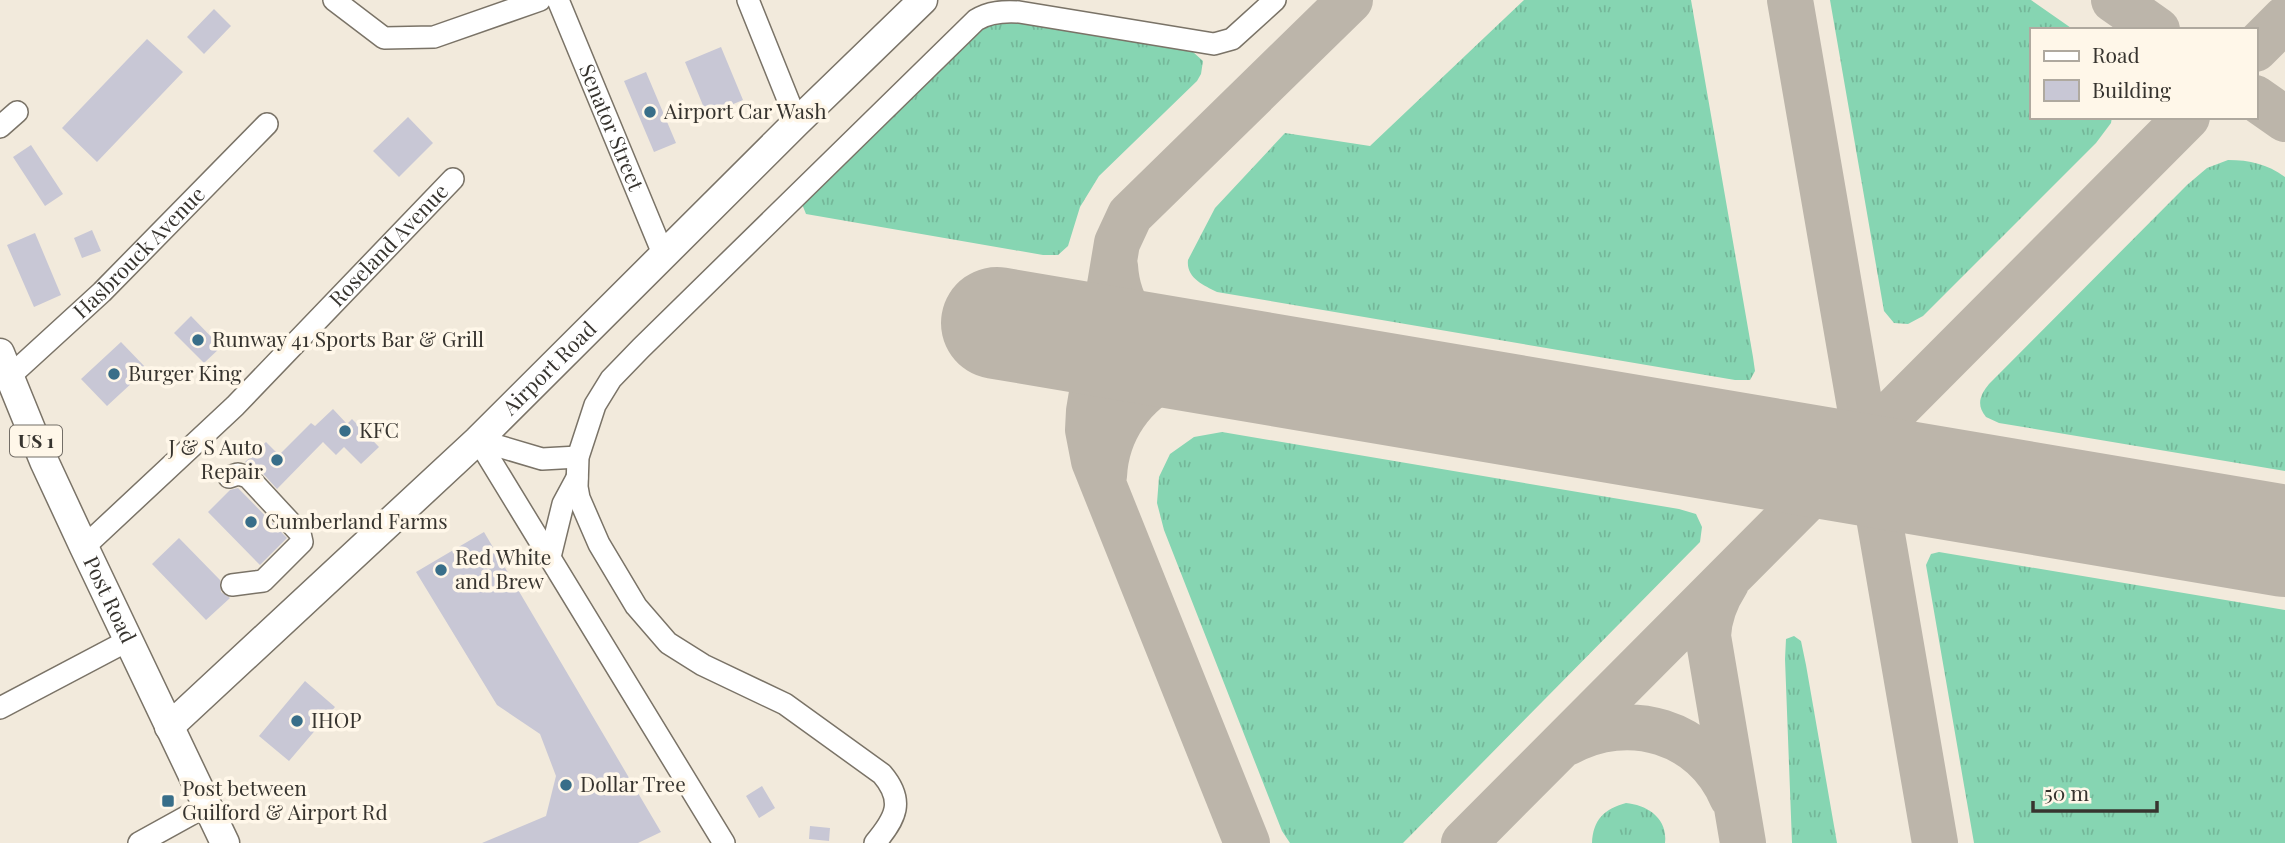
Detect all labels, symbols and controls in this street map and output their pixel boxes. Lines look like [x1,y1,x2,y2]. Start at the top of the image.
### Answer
legend [2030,28,2257,119]
text: Road [2092,40,2140,68]
street label: Senator Street [574,59,652,195]
text: Building [2092,75,2171,103]
place label: Airport Car Wash [663,96,827,124]
marker: Airport Car Wash [642,104,658,120]
street label: Roseland Avenue [322,177,453,312]
street label: Hasbrouck Avenue [66,180,210,324]
street label: Airport Road [495,314,601,421]
place label: Runway 41 Sports Bar & Grill [212,324,484,352]
marker: Runway 41 Sports Bar & Grill [190,332,206,348]
place label: Burger King [128,358,242,386]
marker: Burger King [106,366,122,382]
place label: KFC [359,415,399,443]
marker: KFC [337,423,353,439]
road number: US 1 [10,426,62,456]
place label: J & S Auto Repair [168,432,264,484]
marker: J & S Auto Repair [269,452,285,468]
place label: Cumberland Farms [265,506,448,534]
marker: Cumberland Farms [243,514,259,530]
place label: Red White and Brew [455,542,551,594]
street label: Post Road [78,551,144,647]
marker: Red White and Brew [433,562,449,578]
place label: IHOP [311,705,362,733]
marker: IHOP [289,713,305,729]
place label: Dollar Tree [580,769,686,797]
scale bar [2033,770,2157,814]
place label: Post between Guilford & Airport Rd [182,773,388,825]
marker: Dollar Tree [558,777,574,793]
text: 50 m [2044,778,2090,806]
marker: Post between Guilford & Airport Rd [160,793,176,809]

